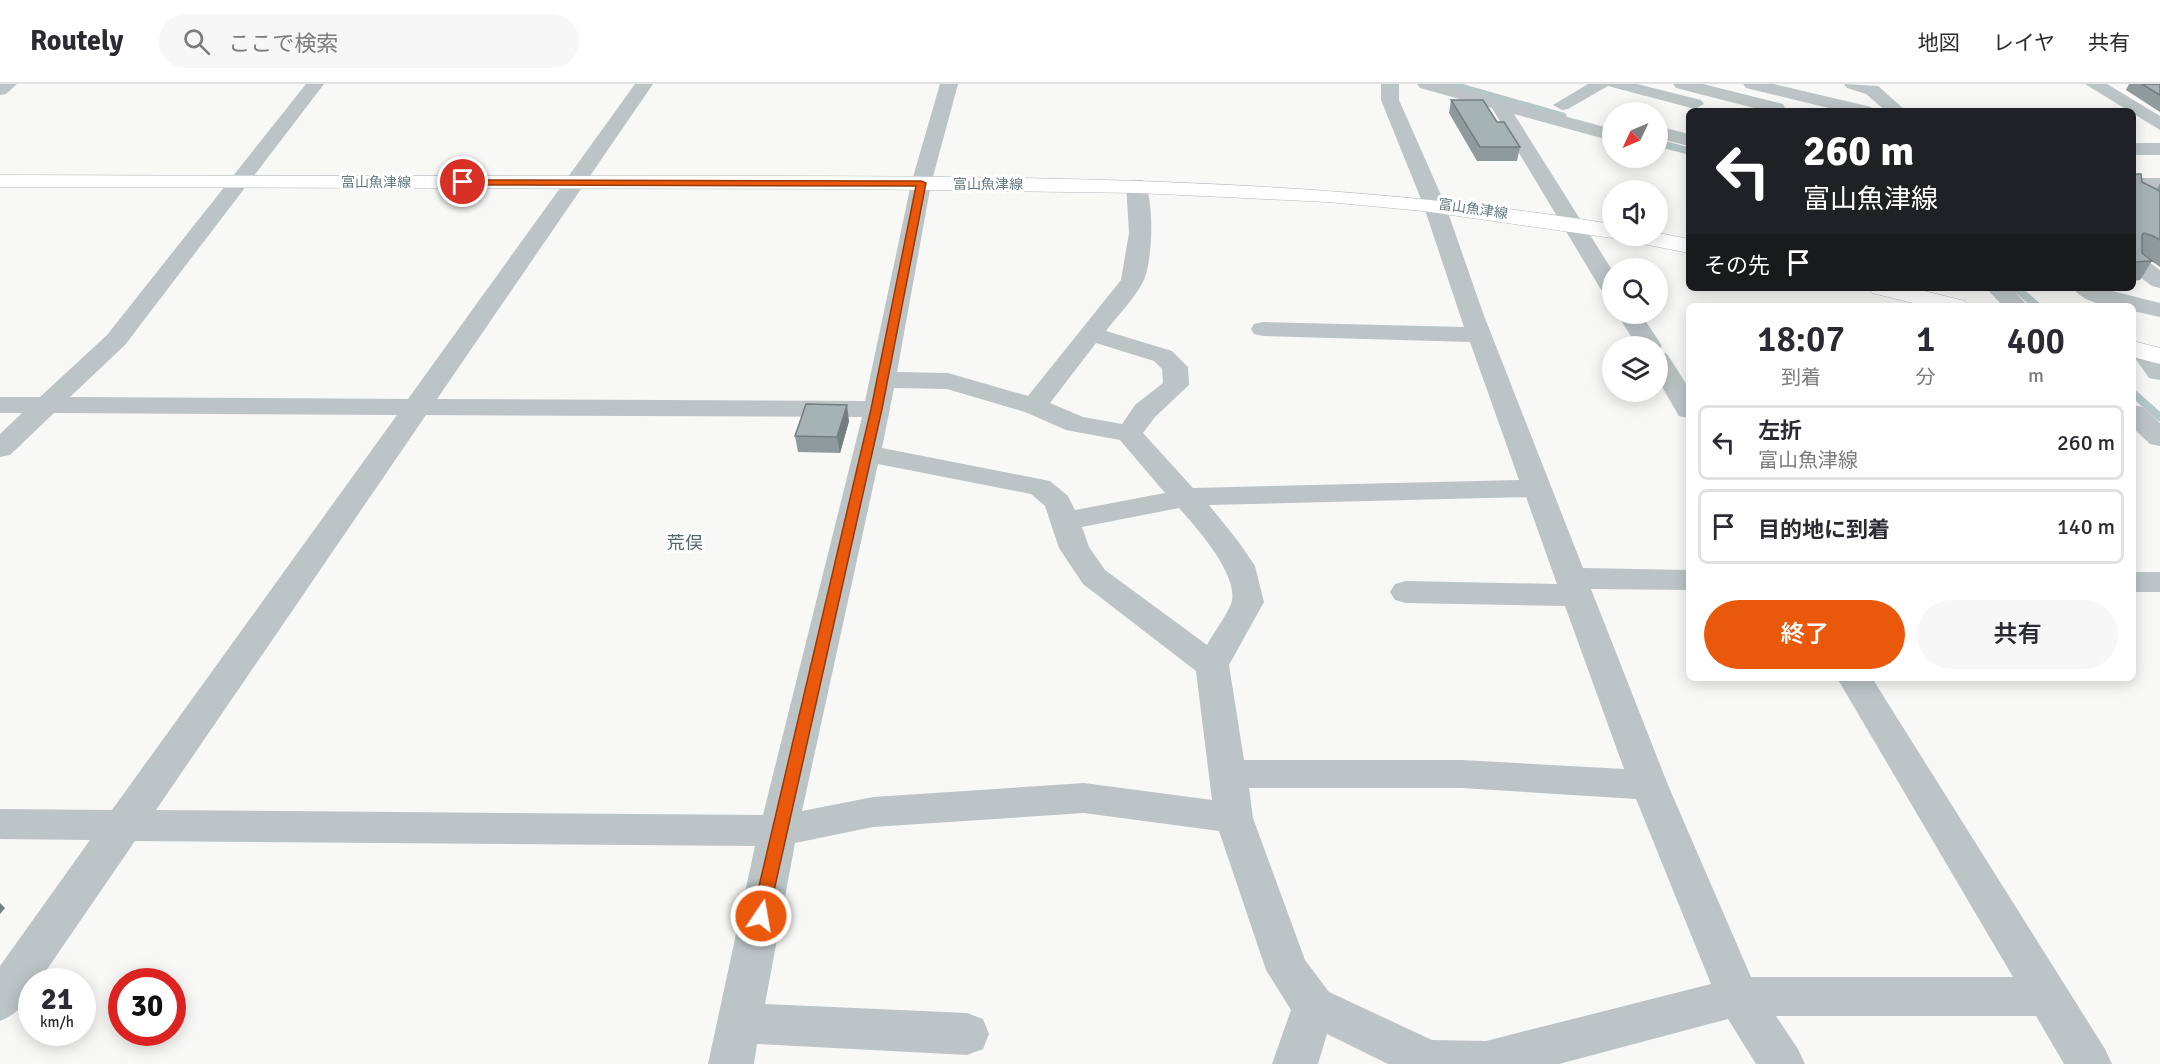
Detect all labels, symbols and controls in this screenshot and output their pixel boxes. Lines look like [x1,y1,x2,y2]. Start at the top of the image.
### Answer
search box [159,14,579,68]
text: Routely [30,24,123,58]
icon: search [180,25,213,58]
text: ここで検索 [228,30,338,57]
text: 地図 [1918,30,1960,56]
text: レイヤ [1993,30,2055,56]
text: 共有 [2088,30,2130,56]
north arrow [1602,102,1668,168]
map controls [1602,102,1668,402]
text: 260 m [1803,126,1914,177]
icon: left [1704,132,1782,210]
pin [437,156,488,207]
icon: arrive [446,165,479,198]
street label: 富山魚津線 [341,174,411,191]
street label: 富山魚津線 [953,176,1023,193]
button: sound [1602,180,1668,246]
text: 富山魚津線 [1803,183,1938,216]
street label: 富山魚津線 [1437,196,1509,222]
icon: arrive [1782,246,1815,279]
text: その先 [1704,252,1770,279]
button: search [1602,258,1668,324]
text: 18:07 [1757,317,1845,362]
text: 1 [1916,317,1936,362]
text: 400 [2007,319,2065,364]
button: layers [1602,336,1668,402]
text: m [2028,363,2044,388]
text: 到着 [1781,365,1821,390]
text: 分 [1916,365,1936,390]
text: 左折 [1758,417,1802,444]
icon: left [1707,426,1740,459]
text: 260 m [2057,429,2115,456]
text: 富山魚津線 [1758,448,1858,473]
icon: arrive [1707,510,1740,543]
text: 140 m [2057,513,2115,540]
text: 目的地に到着 [1758,516,1890,543]
district label: 荒俣 [667,532,703,554]
button: 終了 [1704,600,1905,669]
button: 共有 [1917,600,2118,669]
position arrow [729,884,793,948]
speed limit sign: 30 [108,968,186,1046]
text: 21 [41,981,73,1018]
text: km/h [40,1013,74,1031]

